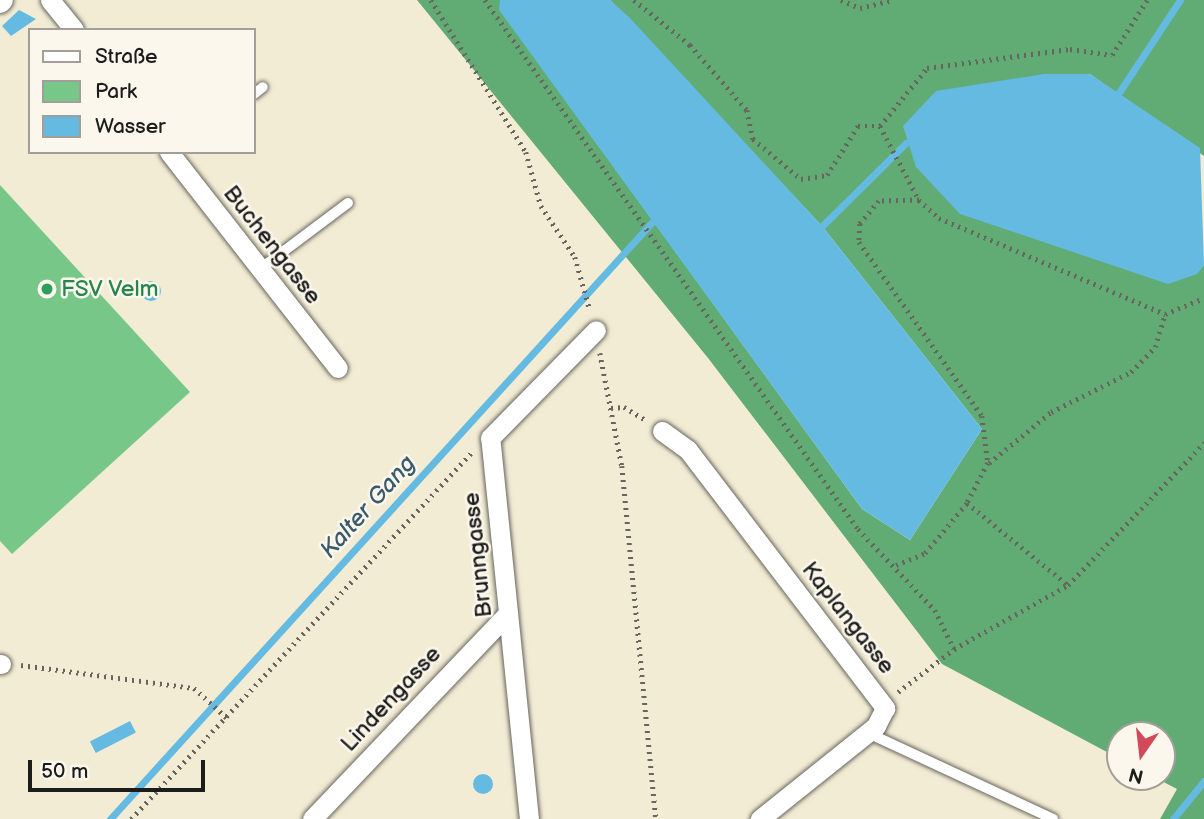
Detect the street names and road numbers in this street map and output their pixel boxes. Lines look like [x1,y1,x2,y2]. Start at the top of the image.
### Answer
street label: Buchengasse [217,180,327,310]
street label: Brunngasse [458,491,498,619]
street label: Kaplangasse [796,556,900,680]
street label: Lindengasse [335,641,447,757]

